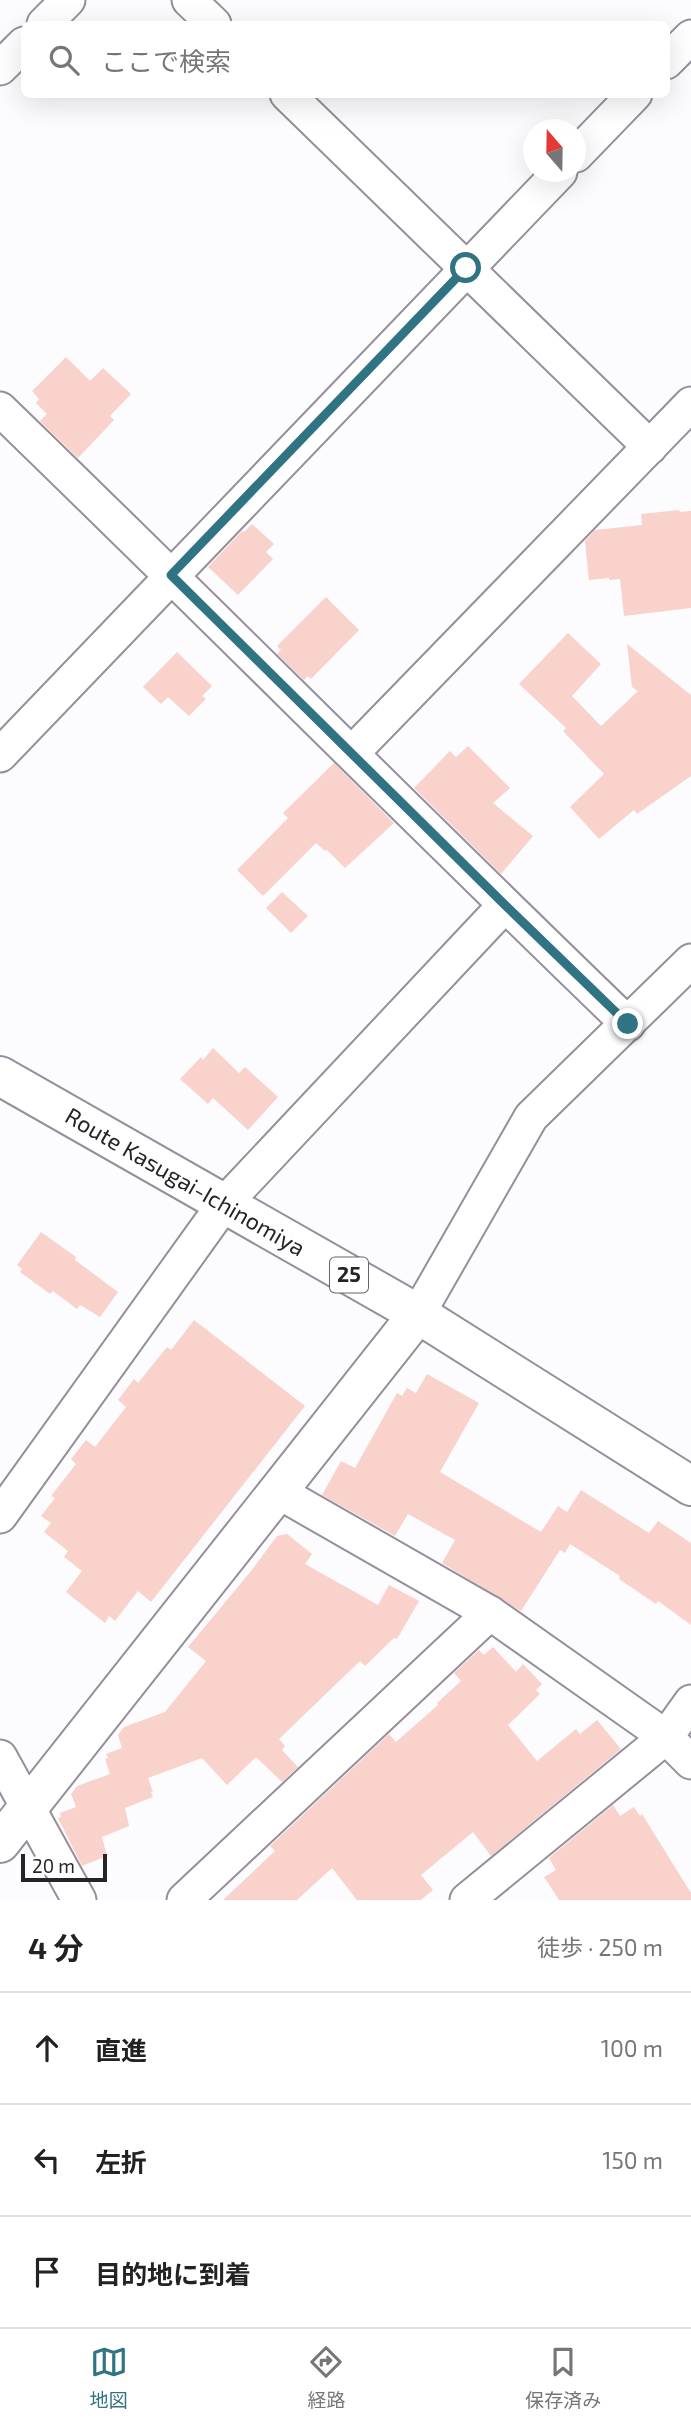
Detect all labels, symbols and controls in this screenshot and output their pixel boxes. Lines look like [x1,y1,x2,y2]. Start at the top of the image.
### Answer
search box [21,21,670,98]
icon: search [45,41,83,79]
text: ここで検索 [101,45,231,76]
north arrow [523,119,586,182]
route start [450,252,481,283]
route end [612,1008,643,1039]
street label: Route Kasugai-Ichinomiya [61,1101,310,1261]
road number: 25 [330,1258,368,1292]
scale bar [21,1851,107,1883]
text: 20 m [32,1854,75,1877]
text: 4 分 [28,1929,84,1965]
text: 徒歩 · 250 m [537,1933,663,1961]
icon: ahead [28,2029,66,2067]
text: 直進 [95,2034,147,2065]
text: 100 m [601,2034,663,2062]
icon: left [28,2141,66,2179]
text: 左折 [95,2146,147,2177]
text: 150 m [602,2146,663,2174]
icon: arrive [28,2253,66,2291]
text: 目的地に到着 [95,2258,251,2289]
tab: 地図 [90,2343,128,2412]
tab: 経路 [307,2343,345,2412]
tab: 保存済み [525,2343,601,2412]

